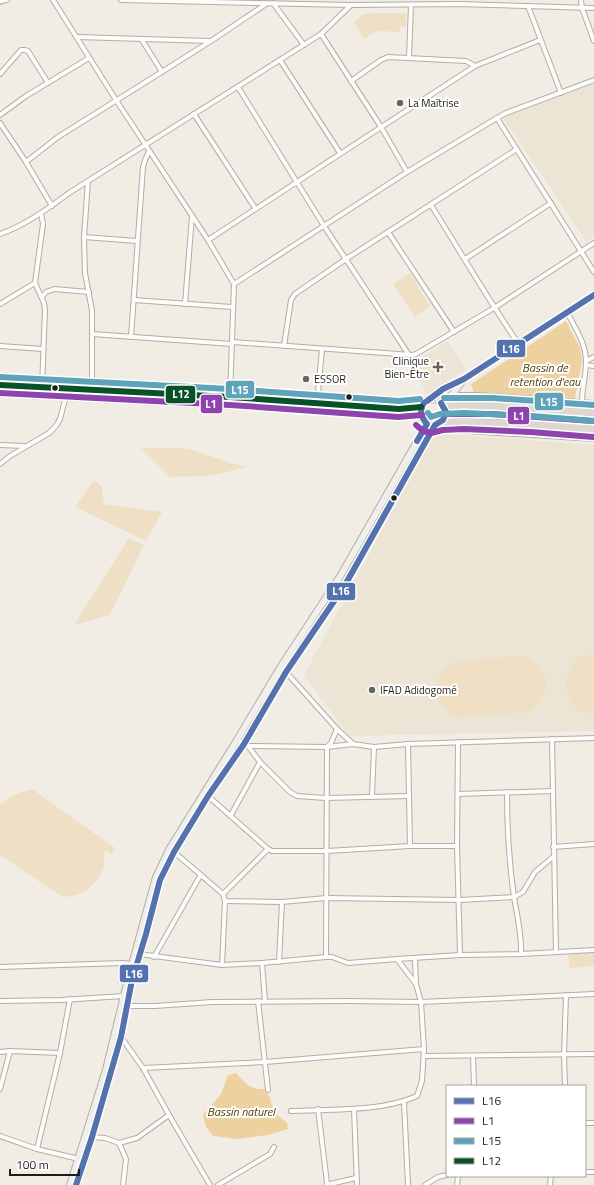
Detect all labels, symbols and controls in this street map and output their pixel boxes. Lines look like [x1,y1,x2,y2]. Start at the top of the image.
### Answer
place label: La Maîtrise [408,95,460,111]
marker: La Maîtrise [395,98,405,108]
line badge: L16 [496,339,526,358]
text: L16 [502,341,520,357]
place label: Clinique Bien-Être [384,353,429,382]
water label: Bassin de retention d'eau [510,358,581,391]
marker: Clinique Bien-Être [432,361,444,373]
place label: ESSOR [314,371,346,387]
marker: ESSOR [301,374,311,384]
line badge: L15 [225,380,255,399]
text: L15 [231,382,249,398]
unlabelled marker [50,383,60,393]
line badge: L12 [165,385,196,404]
text: L12 [172,386,190,402]
unlabelled marker [344,392,354,402]
line badge: L15 [534,392,564,411]
line badge: L1 [200,394,223,414]
text: L15 [540,394,558,410]
text: L1 [205,396,217,412]
line badge: L1 [507,406,530,425]
text: L1 [513,408,525,424]
unlabelled marker [389,493,399,503]
line badge: L16 [326,582,356,601]
text: L16 [332,583,350,599]
place label: IFAD Adidogomé [380,682,457,698]
marker: IFAD Adidogomé [367,685,377,695]
line badge: L16 [119,964,149,983]
text: L16 [125,966,143,982]
legend [446,1085,586,1177]
text: L16 [482,1091,501,1110]
water label: Bassin naturel [207,1102,276,1121]
text: L1 [482,1111,494,1130]
text: L15 [482,1131,501,1150]
scale bar [10,1151,79,1177]
text: L12 [482,1151,501,1170]
text: 100 m [16,1155,49,1174]

